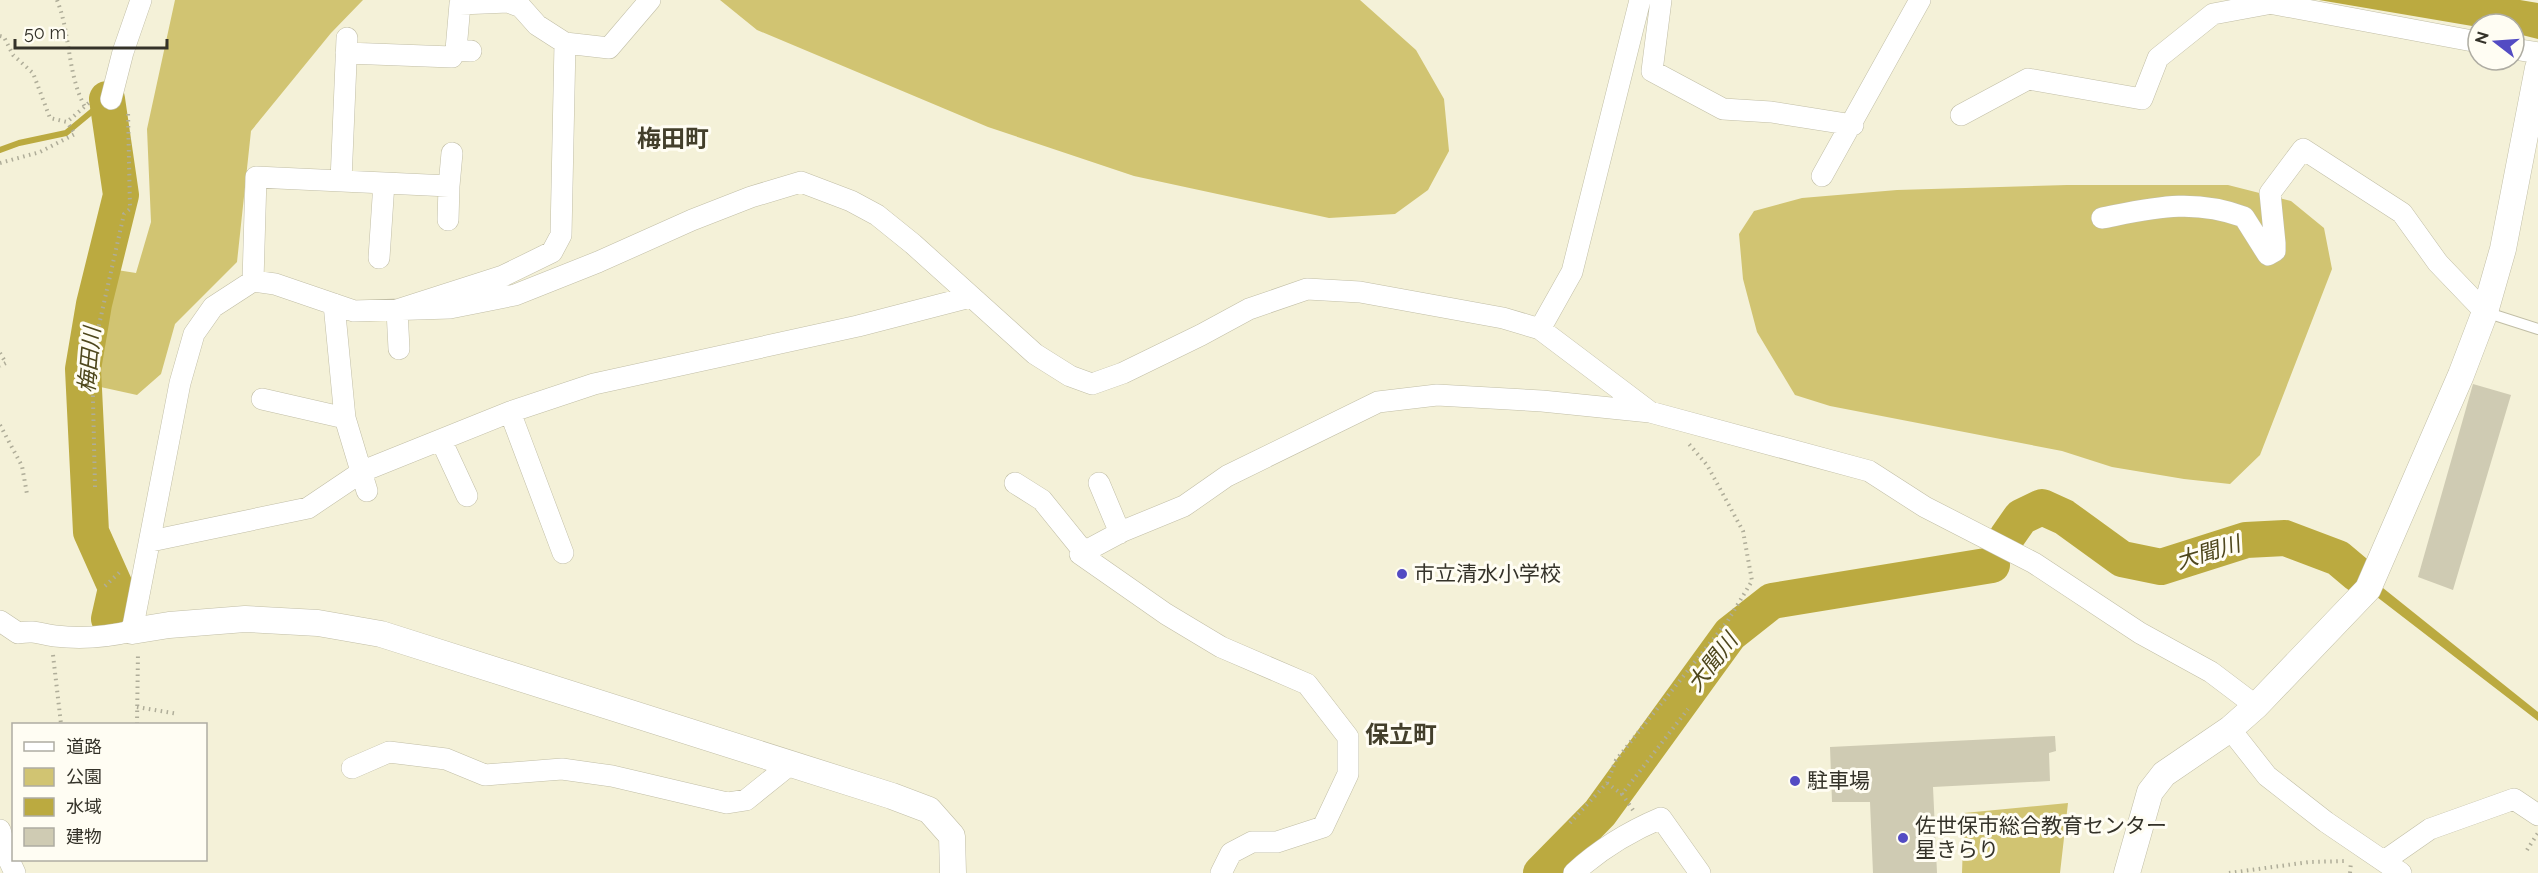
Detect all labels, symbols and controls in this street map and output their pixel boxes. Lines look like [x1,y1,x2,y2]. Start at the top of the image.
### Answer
scale bar [15,12,166,50]
north arrow [2466,12,2526,72]
text: 50 m [24,22,66,43]
text: N [2471,29,2493,46]
district label: 梅田町 [637,124,709,153]
water label: 梅田川 [73,324,105,394]
water label: 大聞川 [2173,529,2245,574]
place label: 市立清水小学校 [1414,561,1561,586]
marker: 市立清水小学校 [1395,567,1409,581]
water label: 大聞川 [1681,626,1744,696]
district label: 保立町 [1365,720,1437,749]
legend [12,723,207,861]
text: 道路 [66,736,102,757]
text: 公園 [66,766,102,787]
place label: 駐車場 [1807,768,1870,793]
marker: 駐車場 [1788,774,1802,788]
text: 水域 [66,796,102,817]
place label: 佐世保市総合教育センター 星きらり [1915,813,2167,862]
text: 建物 [66,826,102,847]
marker: 佐世保市総合教育センター 星きらり [1896,831,1910,845]

